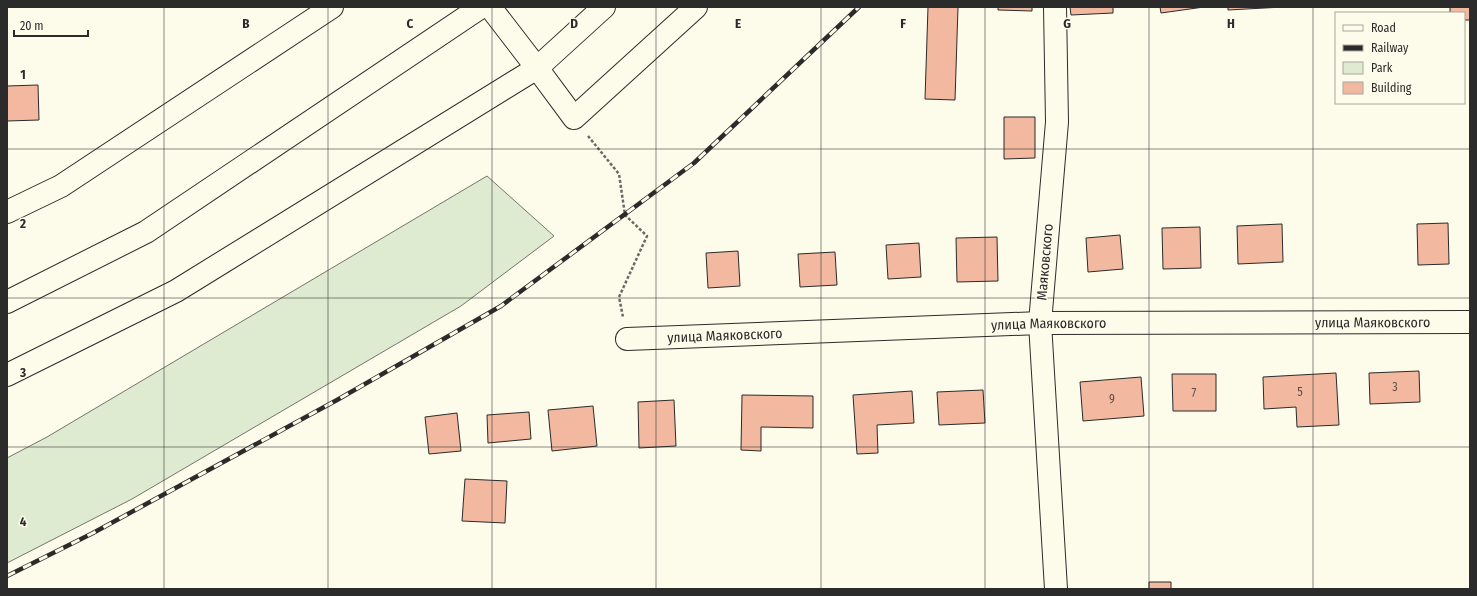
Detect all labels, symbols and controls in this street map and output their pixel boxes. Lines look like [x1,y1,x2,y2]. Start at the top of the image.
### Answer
scale bar [14,12,88,38]
legend [1335,12,1465,104]
text: B [242,16,250,31]
text: C [407,16,414,31]
text: D [570,16,578,31]
text: E [735,16,741,31]
text: F [900,16,906,31]
text: G [1063,16,1071,31]
text: H [1227,16,1235,31]
text: 20 m [20,19,44,33]
text: Road [1371,21,1396,35]
text: Railway [1371,41,1409,55]
text: Park [1371,61,1393,75]
text: 1 [20,67,26,82]
text: Building [1371,81,1412,95]
text: 2 [19,216,26,231]
street label: Маяковского [1033,223,1057,301]
street label: улица Маяковского [991,314,1106,333]
street label: улица Маяковского [1315,314,1430,331]
street label: улица Маяковского [667,324,783,346]
text: 3 [19,365,26,380]
house number: 3 [1392,380,1398,394]
house number: 5 [1297,385,1303,399]
house number: 7 [1192,386,1197,400]
house number: 9 [1109,392,1115,406]
text: 4 [20,514,27,529]

